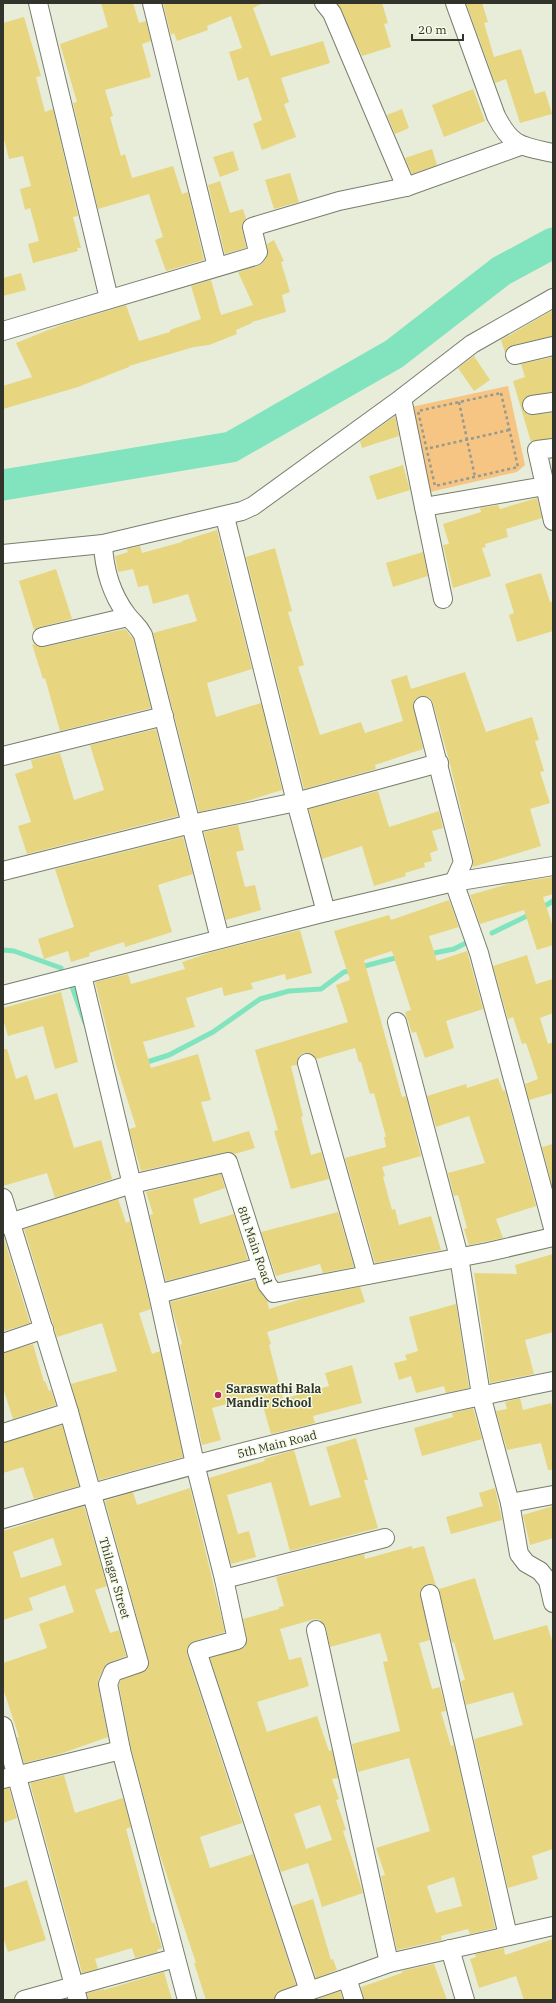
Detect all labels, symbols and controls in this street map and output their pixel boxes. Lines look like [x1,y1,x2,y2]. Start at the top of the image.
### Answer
scale bar [412,16,463,42]
text: 20 m [418,22,447,37]
street label: 8th Main Road [235,1204,275,1286]
place label: Saraswathi Bala Mandir School [226,1381,322,1410]
marker: Saraswathi Bala Mandir School [213,1390,223,1400]
street label: 5th Main Road [236,1427,318,1461]
street label: Thilagar Street [96,1536,134,1620]

